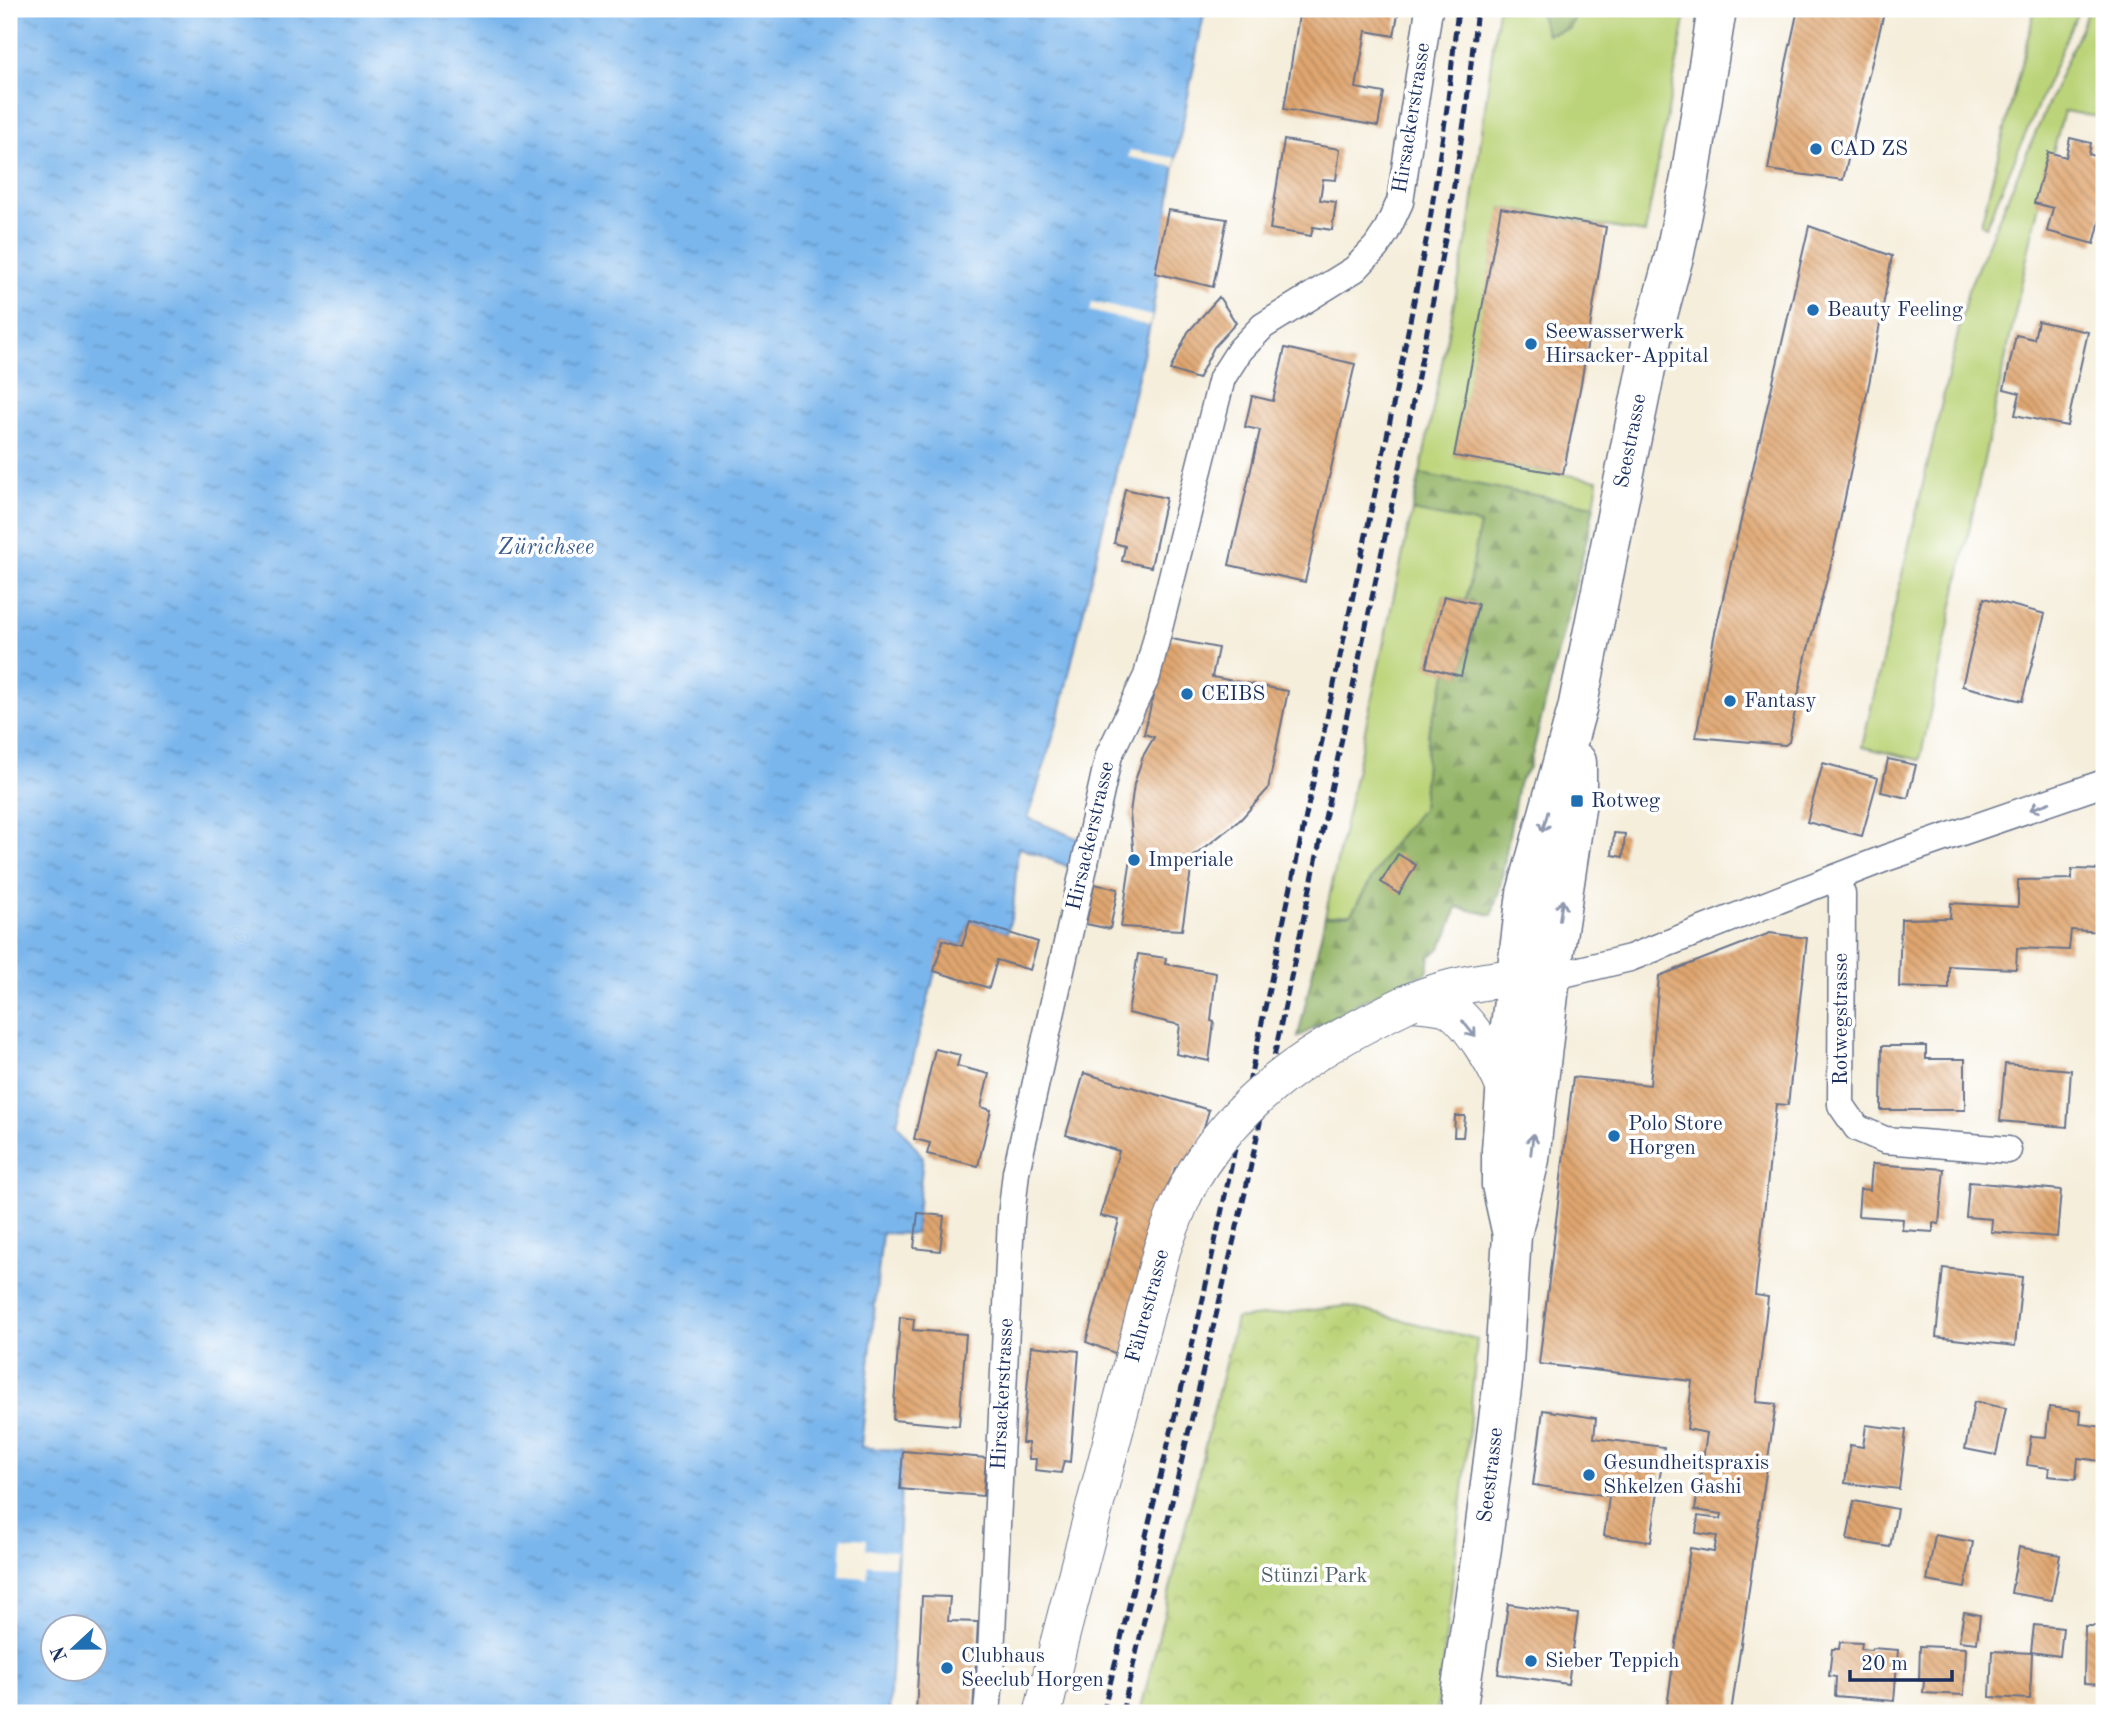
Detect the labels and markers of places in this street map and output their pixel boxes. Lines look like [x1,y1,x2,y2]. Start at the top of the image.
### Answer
place label: CAD ZS [1830,139,1908,160]
marker: CAD ZS [1808,141,1824,157]
place label: Beauty Feeling [1827,300,1964,321]
marker: Beauty Feeling [1805,302,1821,318]
place label: Seewasserwerk Hirsacker-Appital [1545,322,1709,367]
marker: Seewasserwerk Hirsacker-Appital [1523,336,1539,352]
place label: CEIBS [1201,684,1265,705]
marker: CEIBS [1179,686,1195,702]
place label: Fantasy [1744,691,1817,712]
marker: Fantasy [1722,693,1738,709]
place label: Rotweg [1591,791,1661,812]
marker: Rotweg [1569,793,1585,809]
place label: Imperiale [1148,850,1233,871]
marker: Imperiale [1126,852,1142,868]
place label: Polo Store Horgen [1628,1114,1723,1159]
marker: Polo Store Horgen [1606,1128,1622,1144]
place label: Gesundheitspraxis Shkelzen Gashi [1603,1453,1769,1498]
marker: Gesundheitspraxis Shkelzen Gashi [1581,1467,1597,1483]
place label: Clubhaus Seeclub Horgen [961,1646,1104,1691]
place label: Sieber Teppich [1545,1651,1679,1672]
marker: Sieber Teppich [1523,1653,1539,1669]
marker: Clubhaus Seeclub Horgen [939,1660,955,1676]

